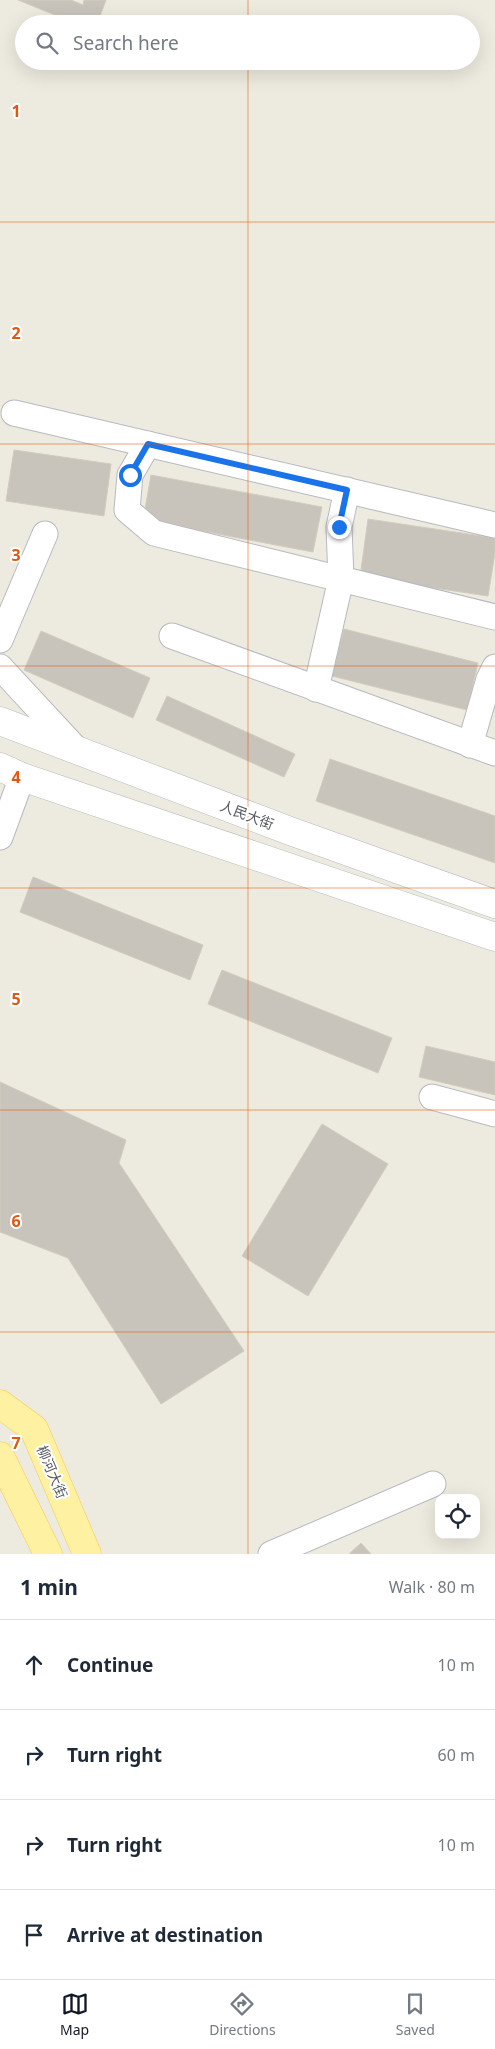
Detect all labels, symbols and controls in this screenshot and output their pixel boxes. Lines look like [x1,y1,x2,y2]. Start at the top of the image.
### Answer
search box [15,15,480,70]
icon: search [33,29,61,57]
text: Search here [73,30,179,56]
text: 1 [11,100,21,122]
text: 2 [11,322,21,344]
route start [119,464,142,487]
route end [328,516,351,539]
text: 3 [11,544,21,566]
text: 4 [11,766,21,788]
street label: 人民大街 [218,796,277,833]
text: 5 [11,988,21,1010]
text: 6 [11,1210,21,1232]
text: 7 [11,1432,21,1454]
street label: 柳河大街 [33,1442,72,1501]
map controls [435,1494,480,1539]
button: locate [435,1494,480,1539]
text: 1 min [20,1573,78,1601]
text: Walk · 80 m [389,1576,475,1598]
icon: ahead [20,1651,48,1679]
text: Continue [67,1652,153,1678]
text: 10 m [438,1654,475,1676]
icon: right [20,1741,48,1769]
text: Turn right [67,1742,162,1768]
text: 60 m [438,1744,475,1766]
icon: right [20,1831,48,1859]
text: Turn right [67,1832,162,1858]
text: 10 m [438,1834,475,1856]
icon: arrive [20,1921,48,1949]
text: Arrive at destination [67,1922,263,1948]
tab: Map [60,1990,89,2039]
tab: Directions [209,1990,276,2039]
tab: Saved [396,1990,435,2039]

